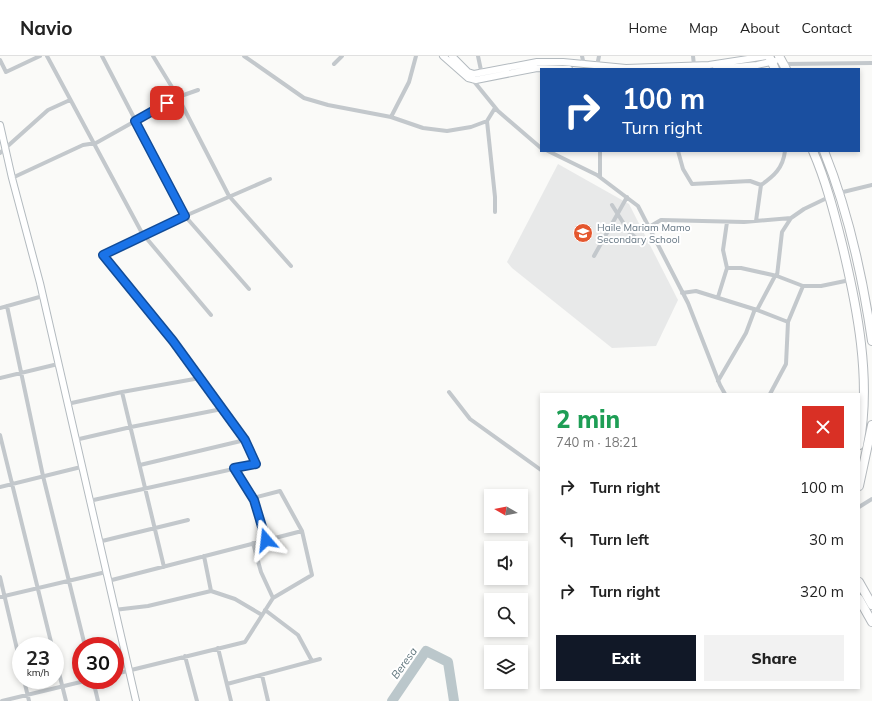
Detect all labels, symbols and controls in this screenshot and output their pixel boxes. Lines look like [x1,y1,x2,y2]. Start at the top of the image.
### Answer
text: Navio [20,16,73,40]
text: Home [628,19,667,37]
text: Map [689,19,718,37]
text: About [740,19,780,37]
text: Contact [802,19,852,37]
text: 100 m [622,81,705,116]
icon: right [556,84,608,136]
pin [150,86,184,120]
icon: arrive [156,92,178,114]
text: Turn right [622,116,702,139]
place label: Haile Mariam Mamo Secondary School [597,221,691,246]
school or university icon: Haile Mariam Mamo Secondary School [572,222,594,244]
text: 2 min [556,404,620,434]
button: close [802,406,844,448]
text: 740 m · 18:21 [556,434,638,450]
icon: right [556,476,578,498]
text: Turn right [590,478,660,497]
text: 100 m [800,478,844,497]
north arrow [484,489,528,533]
map controls [484,489,528,689]
position arrow [245,519,287,561]
icon: left [556,528,578,550]
text: Turn left [590,530,649,549]
text: 30 m [809,530,844,549]
button: sound [484,541,528,585]
icon: right [556,580,578,602]
text: Turn right [590,582,660,601]
text: 320 m [800,582,844,601]
button: search [484,593,528,637]
button: Exit [556,635,696,681]
button: Share [704,635,844,681]
speed limit sign: 30 [72,637,124,689]
water label: Beresa [388,644,420,681]
text: 23 [26,645,50,670]
button: layers [484,645,528,689]
text: km/h [27,666,49,679]

